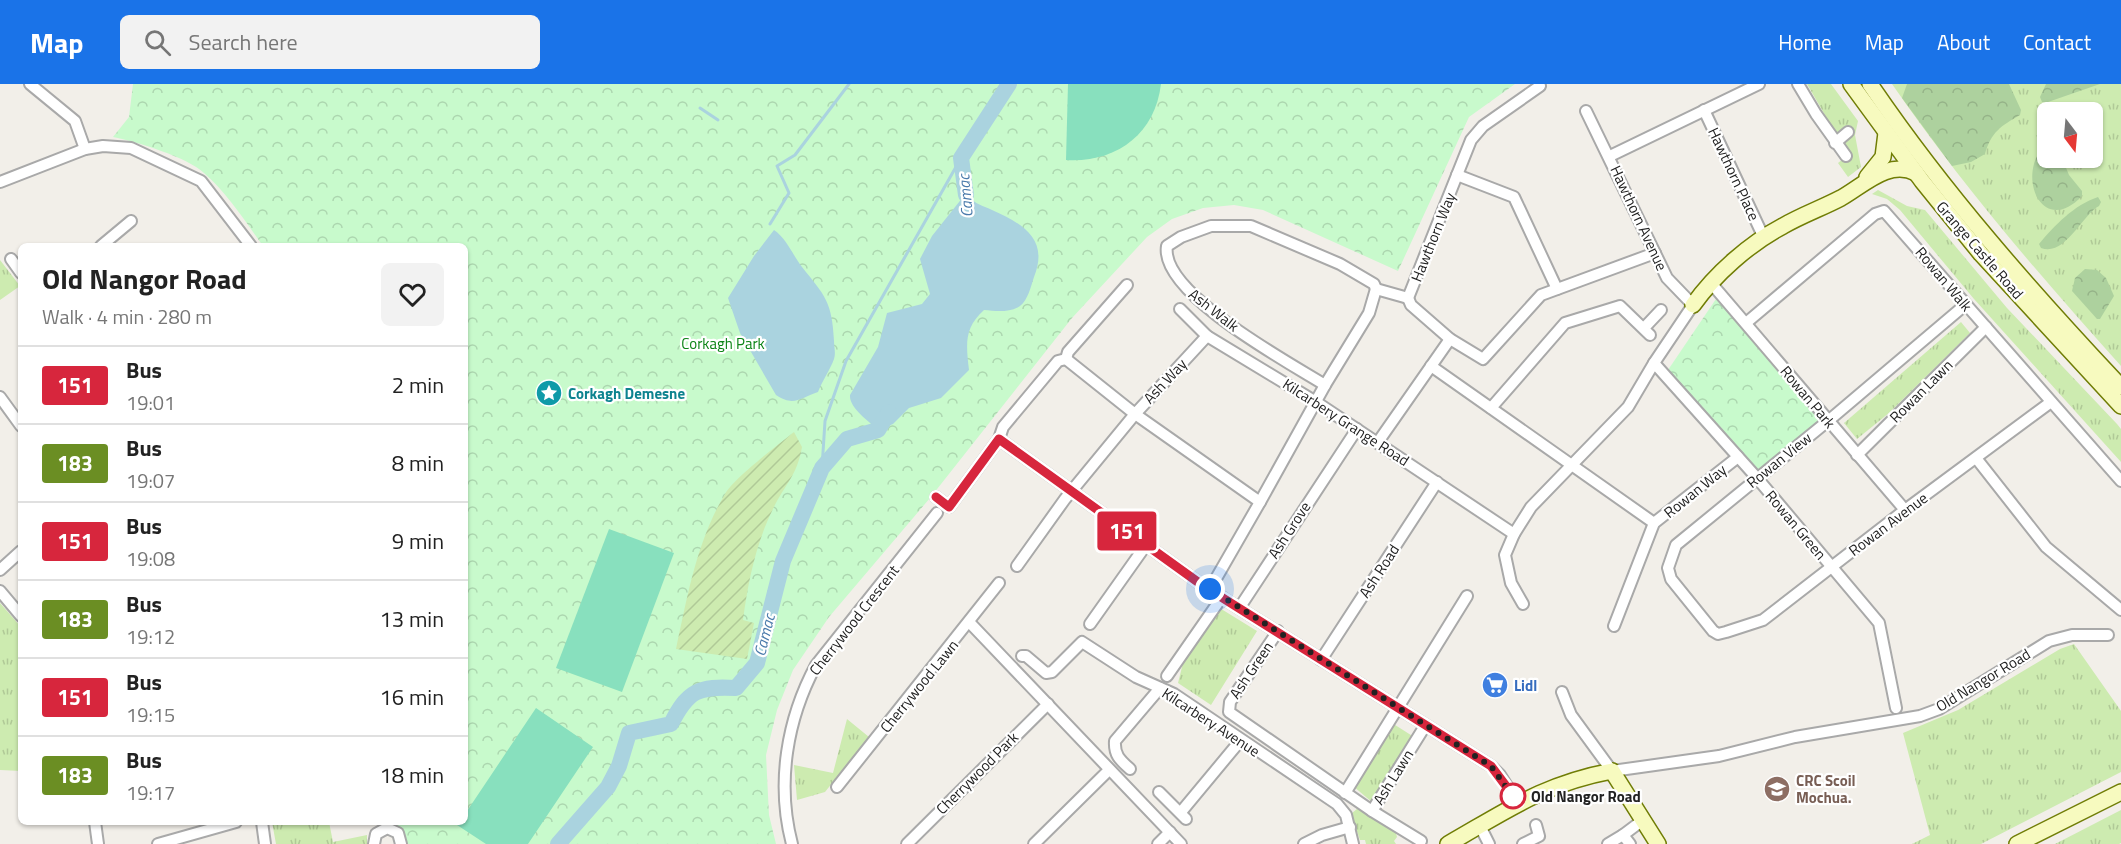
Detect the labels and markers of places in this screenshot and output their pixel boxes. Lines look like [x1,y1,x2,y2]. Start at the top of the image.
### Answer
place icon: Corkagh Demesne [534,378,564,408]
place label: Corkagh Demesne [568,382,685,405]
supermarket icon: Lidl [1480,670,1510,700]
place label: Lidl [1514,674,1537,697]
place label: CRC Scoil Mochua. [1796,769,1856,809]
school or university icon: CRC Scoil Mochua. [1762,774,1792,804]
marker: Old Nangor Road [1500,783,1526,809]
place label: Old Nangor Road [1531,785,1641,808]

